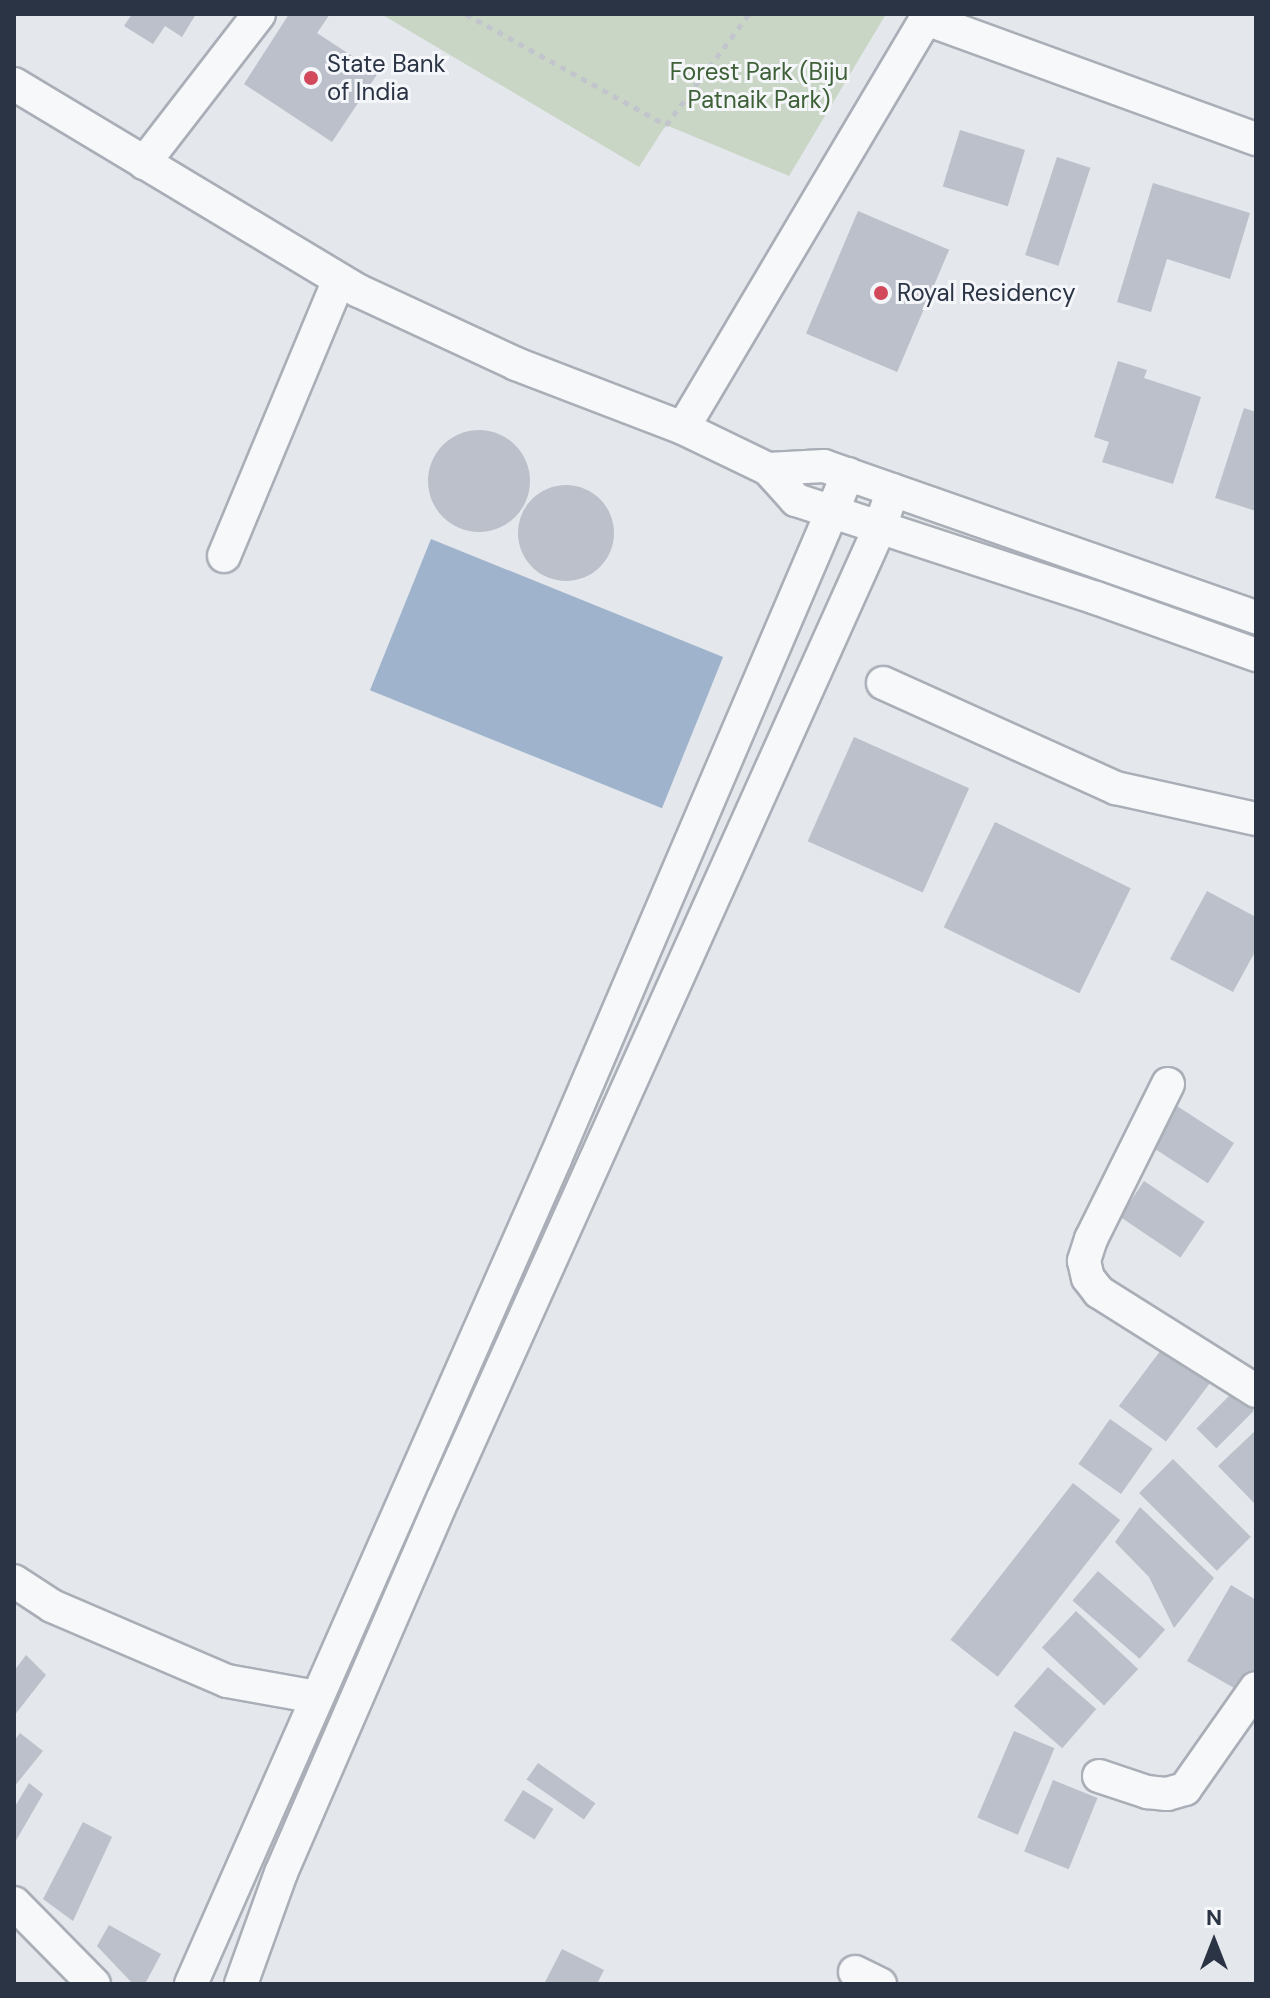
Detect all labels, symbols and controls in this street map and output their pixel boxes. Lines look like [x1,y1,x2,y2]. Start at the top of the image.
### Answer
place label: State Bank of India [327,50,446,106]
park label: Forest Park (Biju Patnaik Park) [670,58,848,114]
marker: State Bank of India [302,69,320,87]
place label: Royal Residency [897,279,1076,307]
marker: Royal Residency [872,284,890,302]
north arrow [1174,1902,1254,1982]
text: N [1206,1903,1222,1932]

